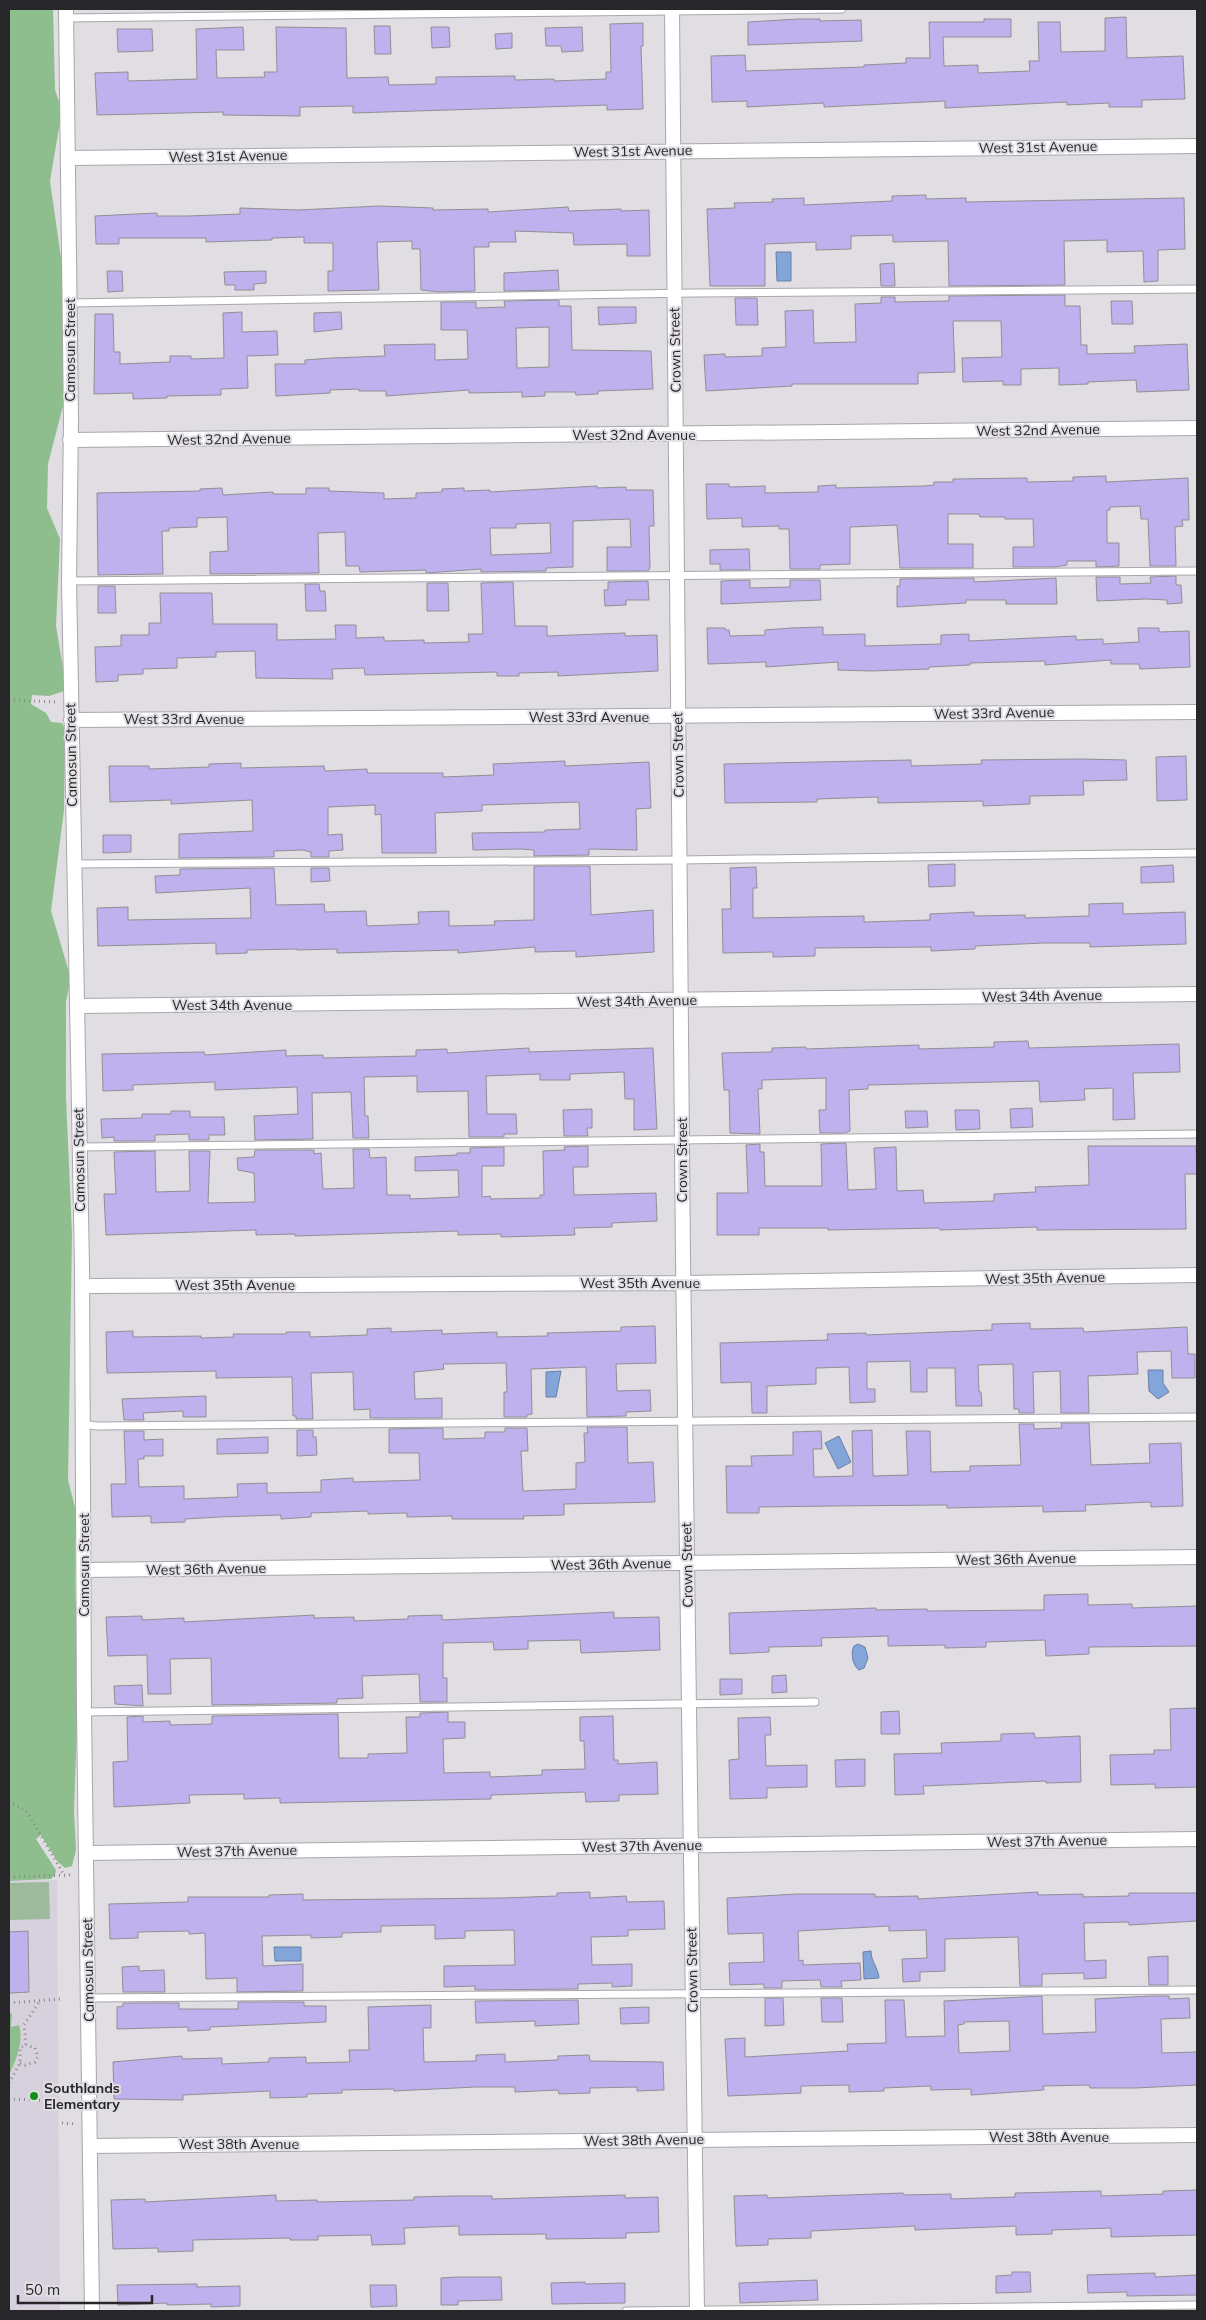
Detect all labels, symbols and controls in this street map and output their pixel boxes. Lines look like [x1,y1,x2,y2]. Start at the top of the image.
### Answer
street label: West 31st Avenue [978,137,1098,157]
street label: West 31st Avenue [573,141,693,161]
street label: West 31st Avenue [168,146,288,166]
street label: Camosun Street [61,298,79,402]
street label: Crown Street [665,307,685,393]
street label: West 32nd Avenue [976,420,1100,440]
street label: West 32nd Avenue [572,426,696,444]
street label: West 32nd Avenue [167,429,291,449]
street label: Camosun Street [61,703,81,807]
street label: West 33rd Avenue [934,703,1054,723]
street label: West 33rd Avenue [529,708,649,726]
street label: West 33rd Avenue [124,710,244,728]
street label: Crown Street [668,712,688,798]
street label: West 34th Avenue [982,986,1102,1006]
street label: West 34th Avenue [577,991,697,1011]
street label: West 34th Avenue [172,996,292,1014]
street label: Camosun Street [69,1108,89,1212]
street label: Crown Street [673,1117,691,1203]
street label: West 35th Avenue [985,1268,1105,1288]
street label: West 35th Avenue [580,1274,700,1292]
street label: West 35th Avenue [175,1276,295,1294]
street label: Camosun Street [75,1513,93,1617]
street label: Crown Street [677,1522,697,1608]
street label: West 36th Avenue [956,1549,1076,1569]
street label: West 36th Avenue [551,1554,671,1574]
street label: West 36th Avenue [146,1559,266,1579]
street label: West 37th Avenue [987,1831,1107,1851]
street label: West 37th Avenue [582,1836,702,1856]
street label: West 37th Avenue [177,1841,297,1861]
street label: Camosun Street [78,1918,98,2022]
street label: Crown Street [682,1927,702,2013]
place label: Southlands Elementary [44,2079,120,2113]
marker: Southlands Elementary [28,2090,40,2102]
street label: West 38th Avenue [989,2128,1109,2146]
street label: West 38th Avenue [584,2130,704,2150]
street label: West 38th Avenue [179,2135,299,2153]
scale bar [18,2272,151,2304]
text: 50 m [25,2280,60,2299]

